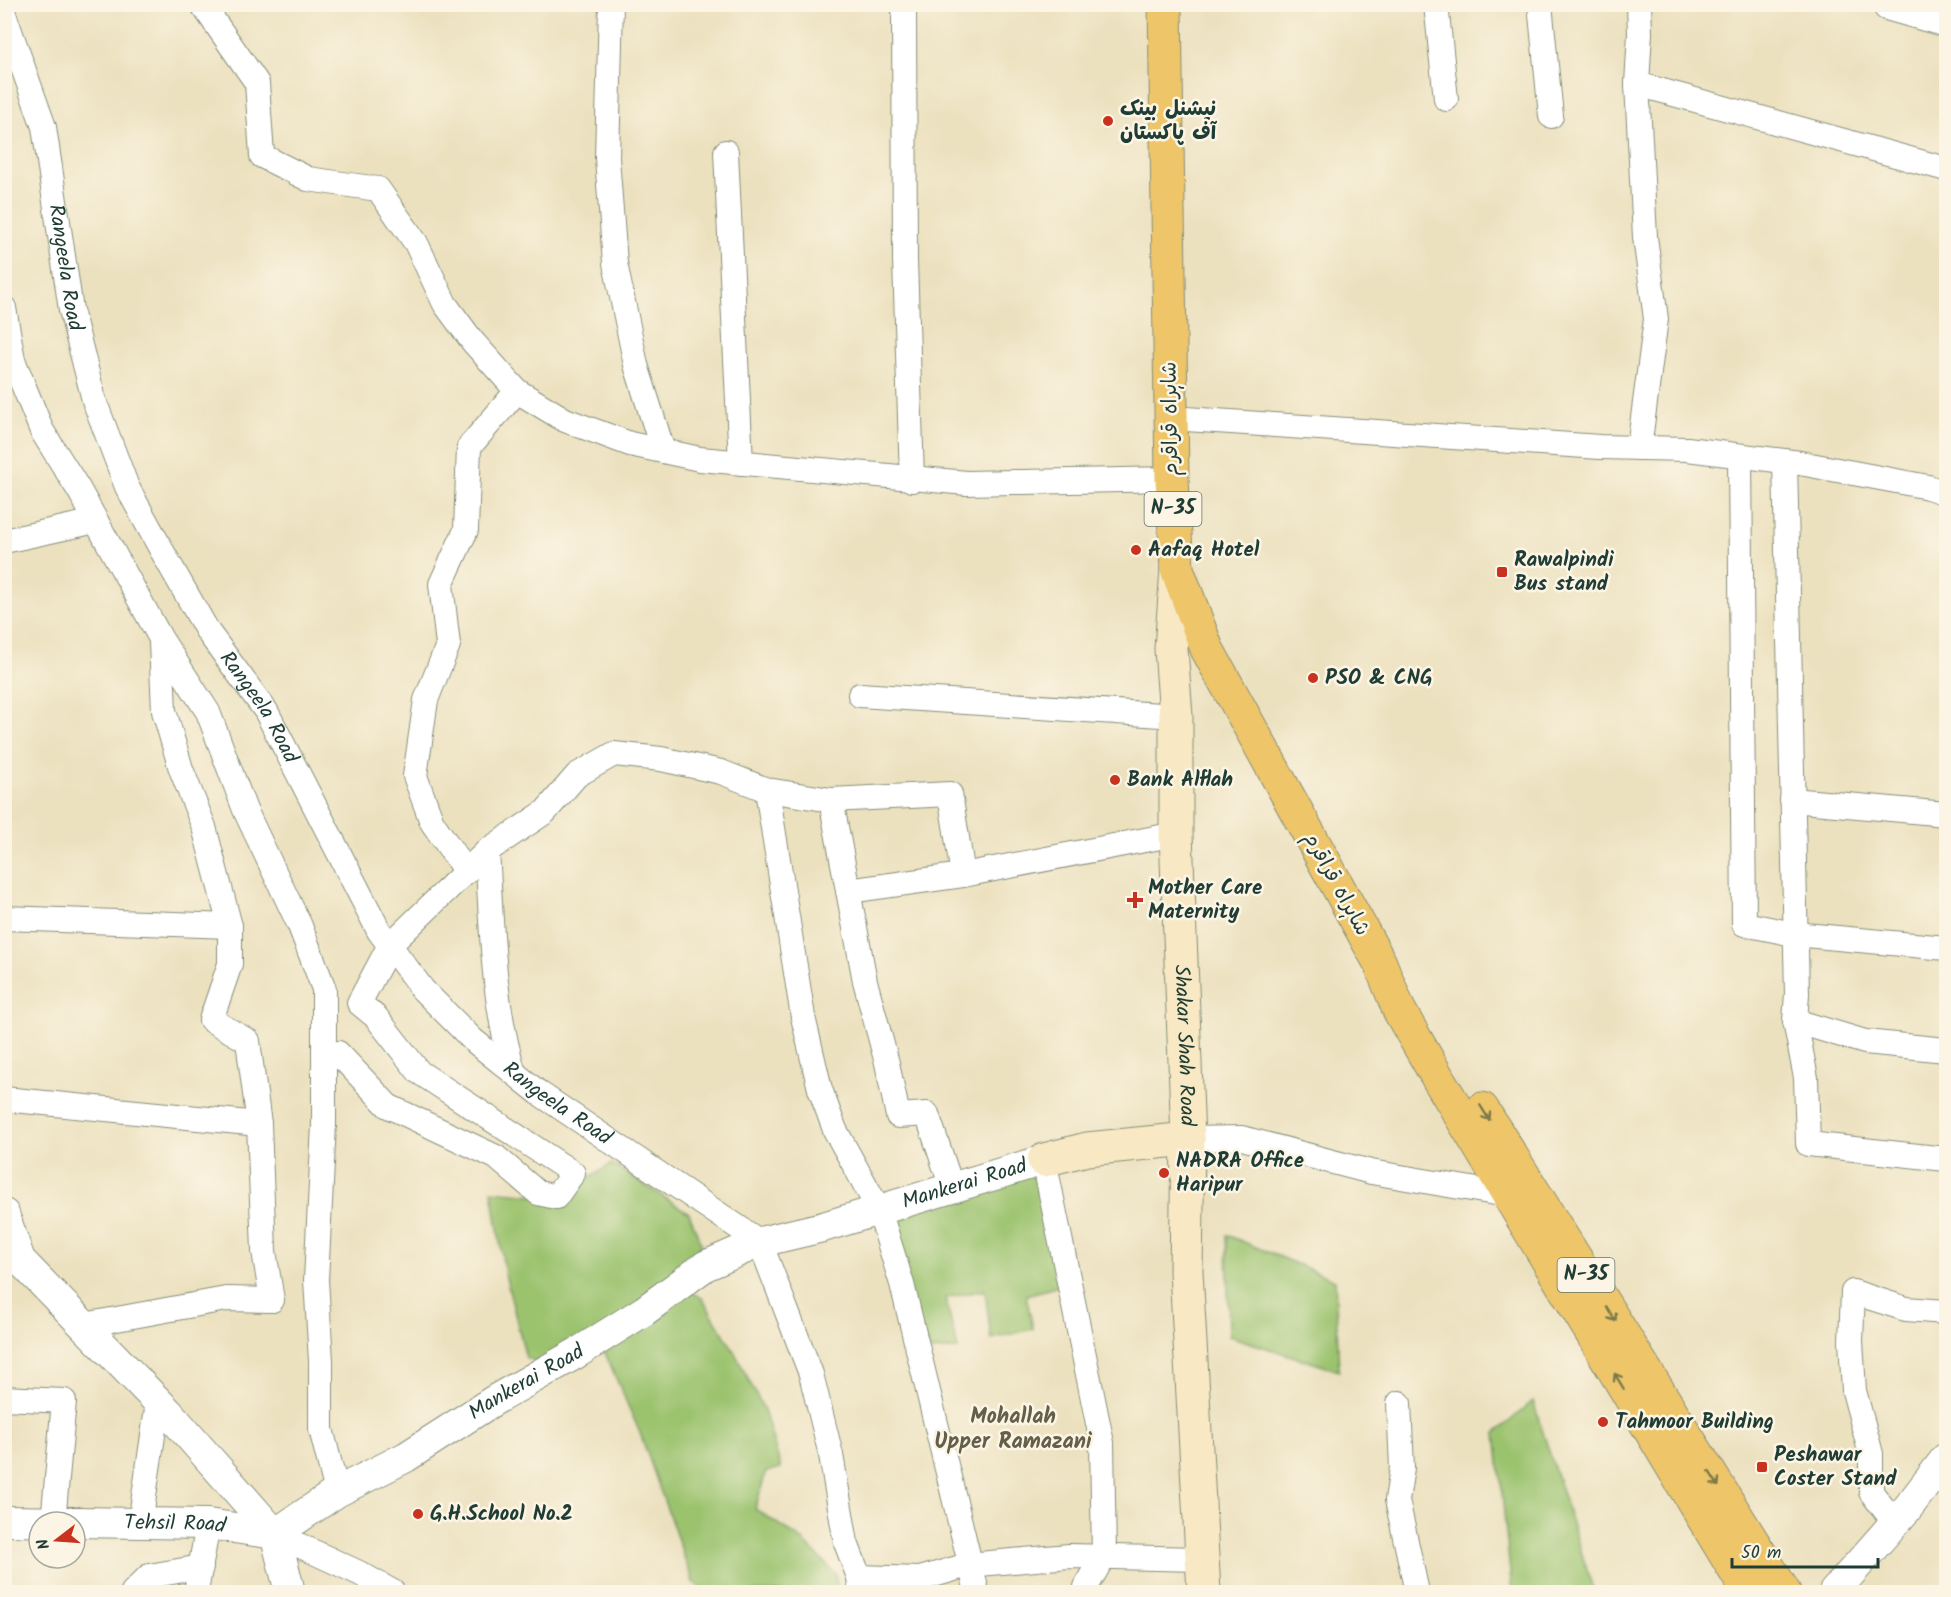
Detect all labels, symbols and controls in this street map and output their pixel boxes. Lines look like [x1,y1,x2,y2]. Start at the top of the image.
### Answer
place label: نیشنل بینک آف پاکستان [1120,93,1218,150]
marker: نیشنل بینک آف پاکستان [1101,114,1115,128]
street label: Rangeela Road [39,202,92,335]
street label: شاہراہ قراقرم [1154,361,1188,477]
road number: N-35 [1144,492,1202,526]
place label: Aafaq Hotel [1148,534,1260,567]
marker: Aafaq Hotel [1129,543,1143,557]
place label: Rawalpindi Bus stand [1514,544,1614,601]
marker: Rawalpindi Bus stand [1495,565,1509,579]
street label: Rangeela Road [211,644,307,770]
place label: PSO & CNG [1325,662,1433,695]
marker: PSO & CNG [1306,671,1320,685]
place label: Bank Alflah [1127,764,1233,797]
marker: Bank Alflah [1108,773,1122,787]
street label: شاہراہ قراقرم [1294,826,1378,942]
place label: Mother Care Maternity [1148,872,1262,929]
marker: Mother Care Maternity [1126,891,1144,909]
street label: Shakar Shah Road [1165,964,1204,1127]
street label: Rangeela Road [495,1053,619,1154]
one-way arrow [1478,1105,1491,1122]
place label: NADRA Office Haripur [1176,1145,1304,1202]
street label: Mankerai Road [898,1149,1032,1219]
marker: NADRA Office Haripur [1157,1166,1171,1180]
road number: N-35 [1558,1258,1614,1292]
one-way arrow [1605,1305,1617,1322]
street label: Mankerai Road [462,1335,591,1429]
one-way arrow [1613,1373,1625,1390]
district label: Mohallah Upper Ramazani [934,1400,1093,1460]
place label: Tahmoor Building [1615,1406,1774,1439]
marker: Tahmoor Building [1596,1415,1610,1429]
place label: Peshawar Coster Stand [1774,1439,1897,1496]
marker: Peshawar Coster Stand [1755,1460,1769,1474]
one-way arrow [1709,1470,1721,1487]
place label: G.H.School No.2 [430,1498,573,1531]
street label: Tehsil Road [124,1506,229,1543]
marker: G.H.School No.2 [411,1507,425,1521]
north arrow [27,1510,87,1570]
scale bar [1732,1531,1878,1569]
text: N [31,1535,58,1552]
text: 50 m [1741,1539,1781,1568]

